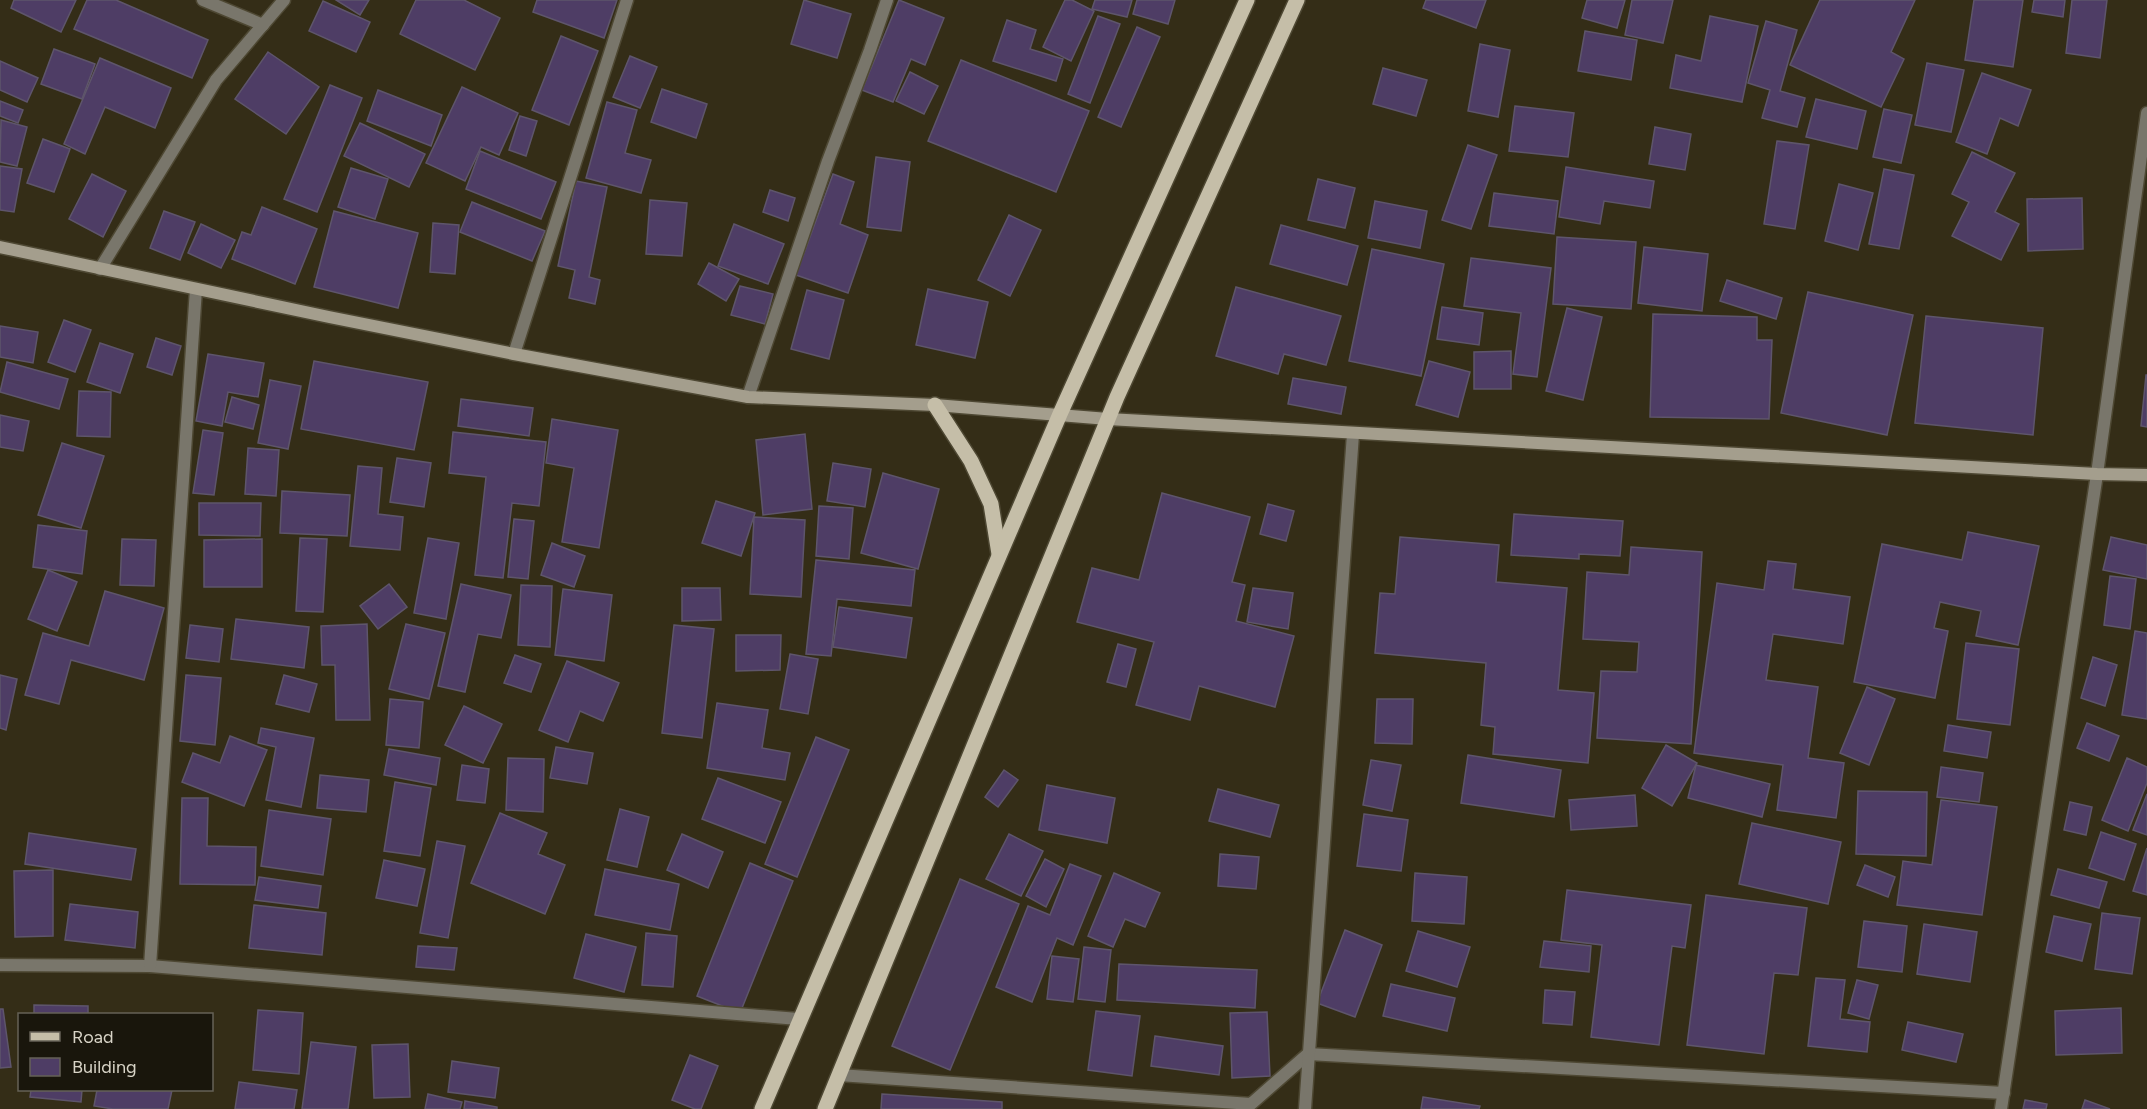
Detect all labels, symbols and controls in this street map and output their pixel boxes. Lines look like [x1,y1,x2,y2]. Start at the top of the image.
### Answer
legend [18,1013,213,1091]
text: Road [72,1026,113,1048]
text: Building [72,1056,137,1078]

